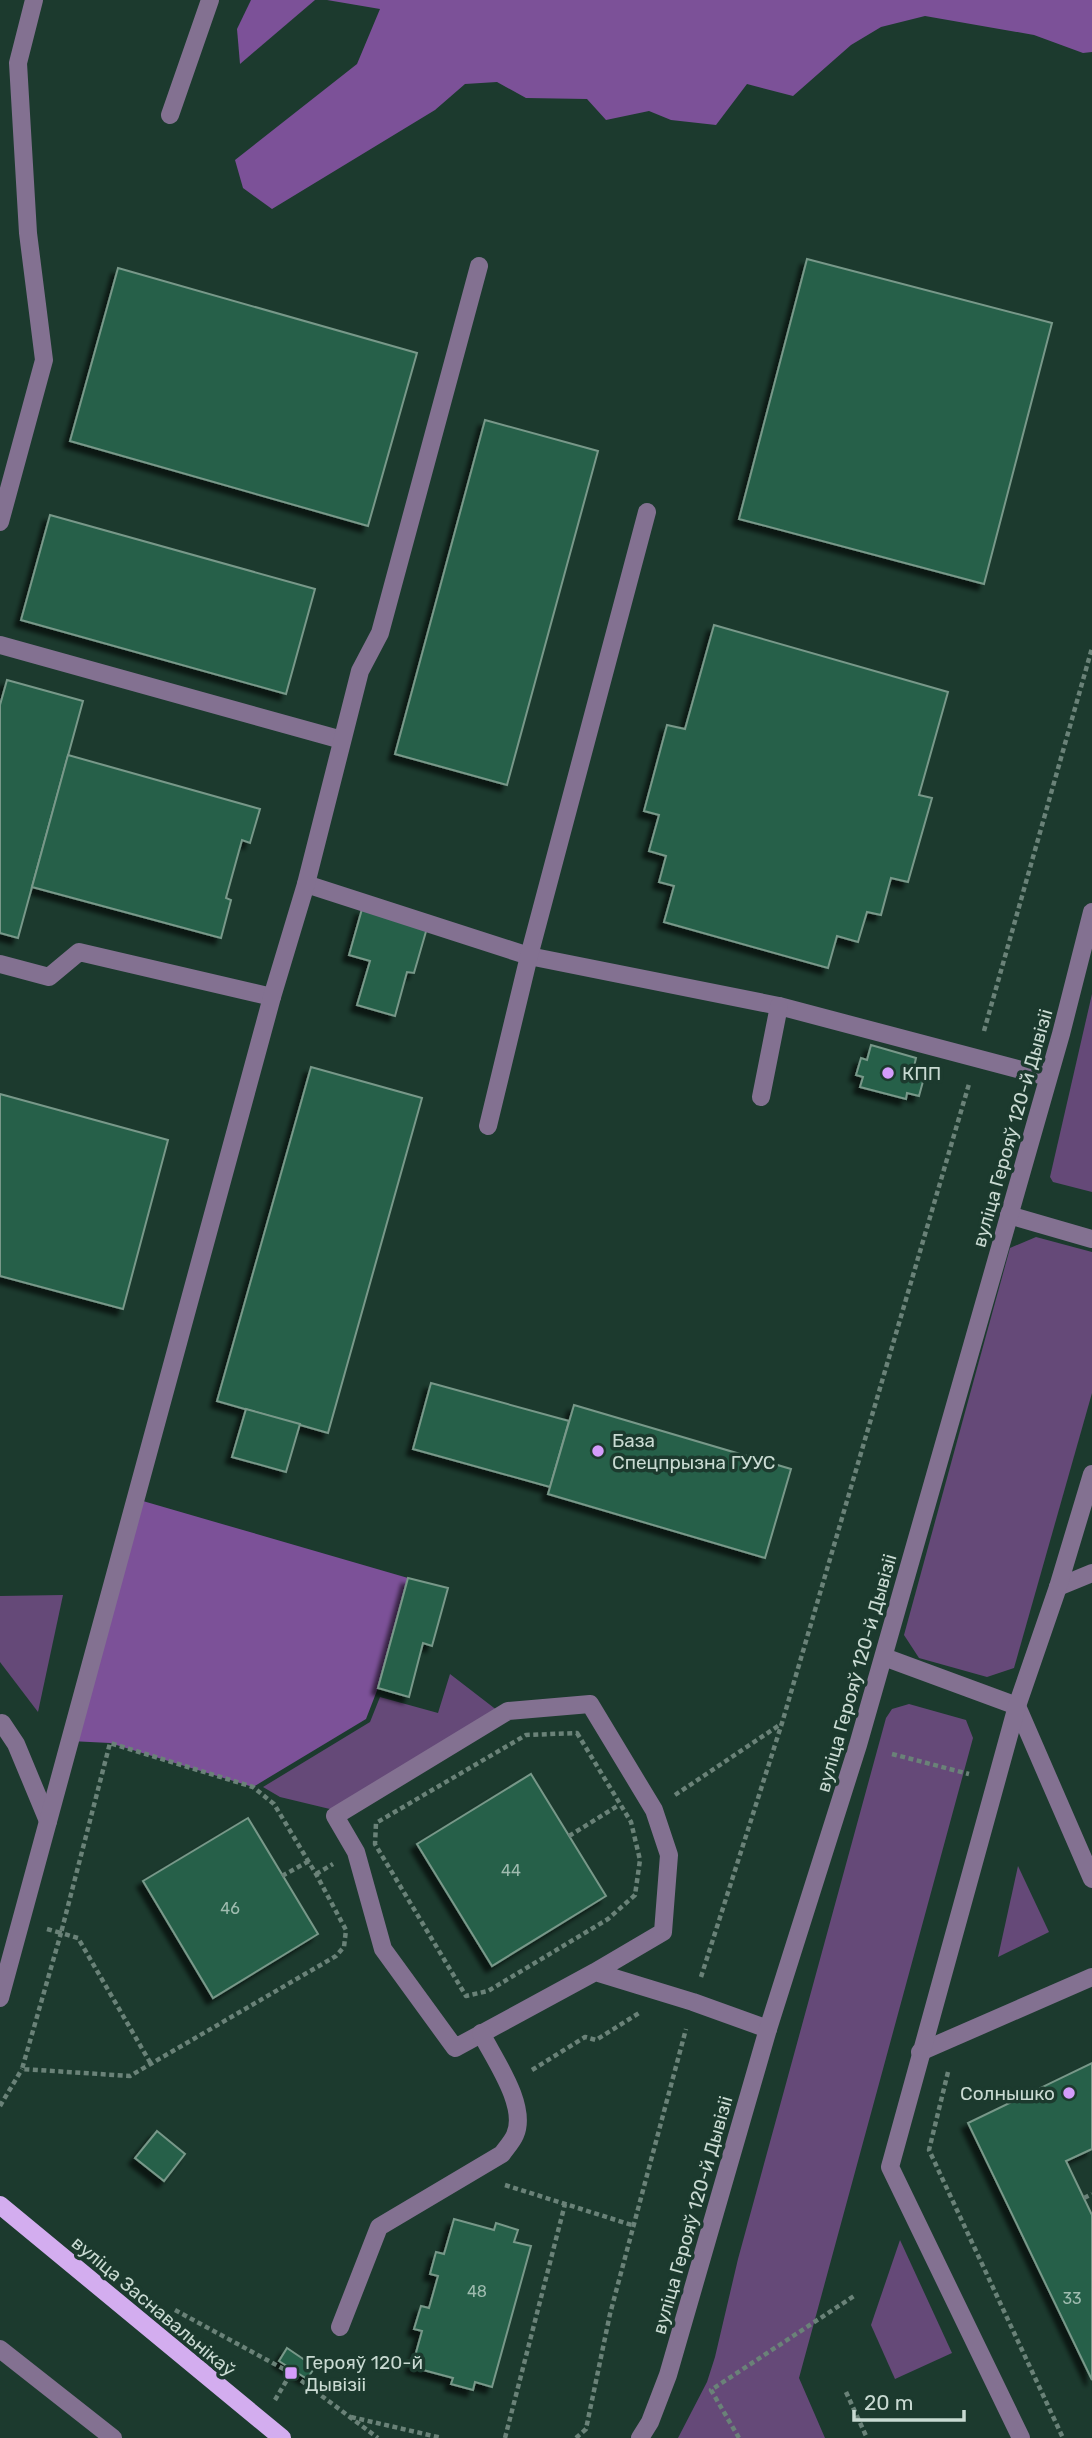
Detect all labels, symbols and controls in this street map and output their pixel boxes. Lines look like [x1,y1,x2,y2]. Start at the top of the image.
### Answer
street label: вуліца Герояў 120-й Дывізіі [967,1006,1058,1250]
place label: КПП [902,1062,941,1085]
marker: КПП [880,1065,896,1081]
place label: База Спецпрызна ГУУС [612,1429,776,1474]
marker: База Спецпрызна ГУУС [590,1443,606,1459]
street label: вуліца Герояў 120-й Дывізіі [811,1551,902,1795]
house number: 44 [501,1861,521,1880]
house number: 46 [220,1899,240,1918]
place label: Солнышко [960,2082,1055,2105]
marker: Солнышко [1061,2085,1077,2101]
street label: вуліца Герояў 120-й Дывізіі [647,2093,738,2337]
street label: вуліца Заснавальнікаў [67,2231,240,2382]
house number: 48 [467,2282,487,2301]
house number: 33 [1062,2289,1082,2308]
place label: Герояў 120-й Дывізіі [305,2351,423,2396]
marker: Герояў 120-й Дывізіі [283,2365,299,2381]
scale bar [854,2378,964,2422]
text: 20 m [864,2390,913,2415]

